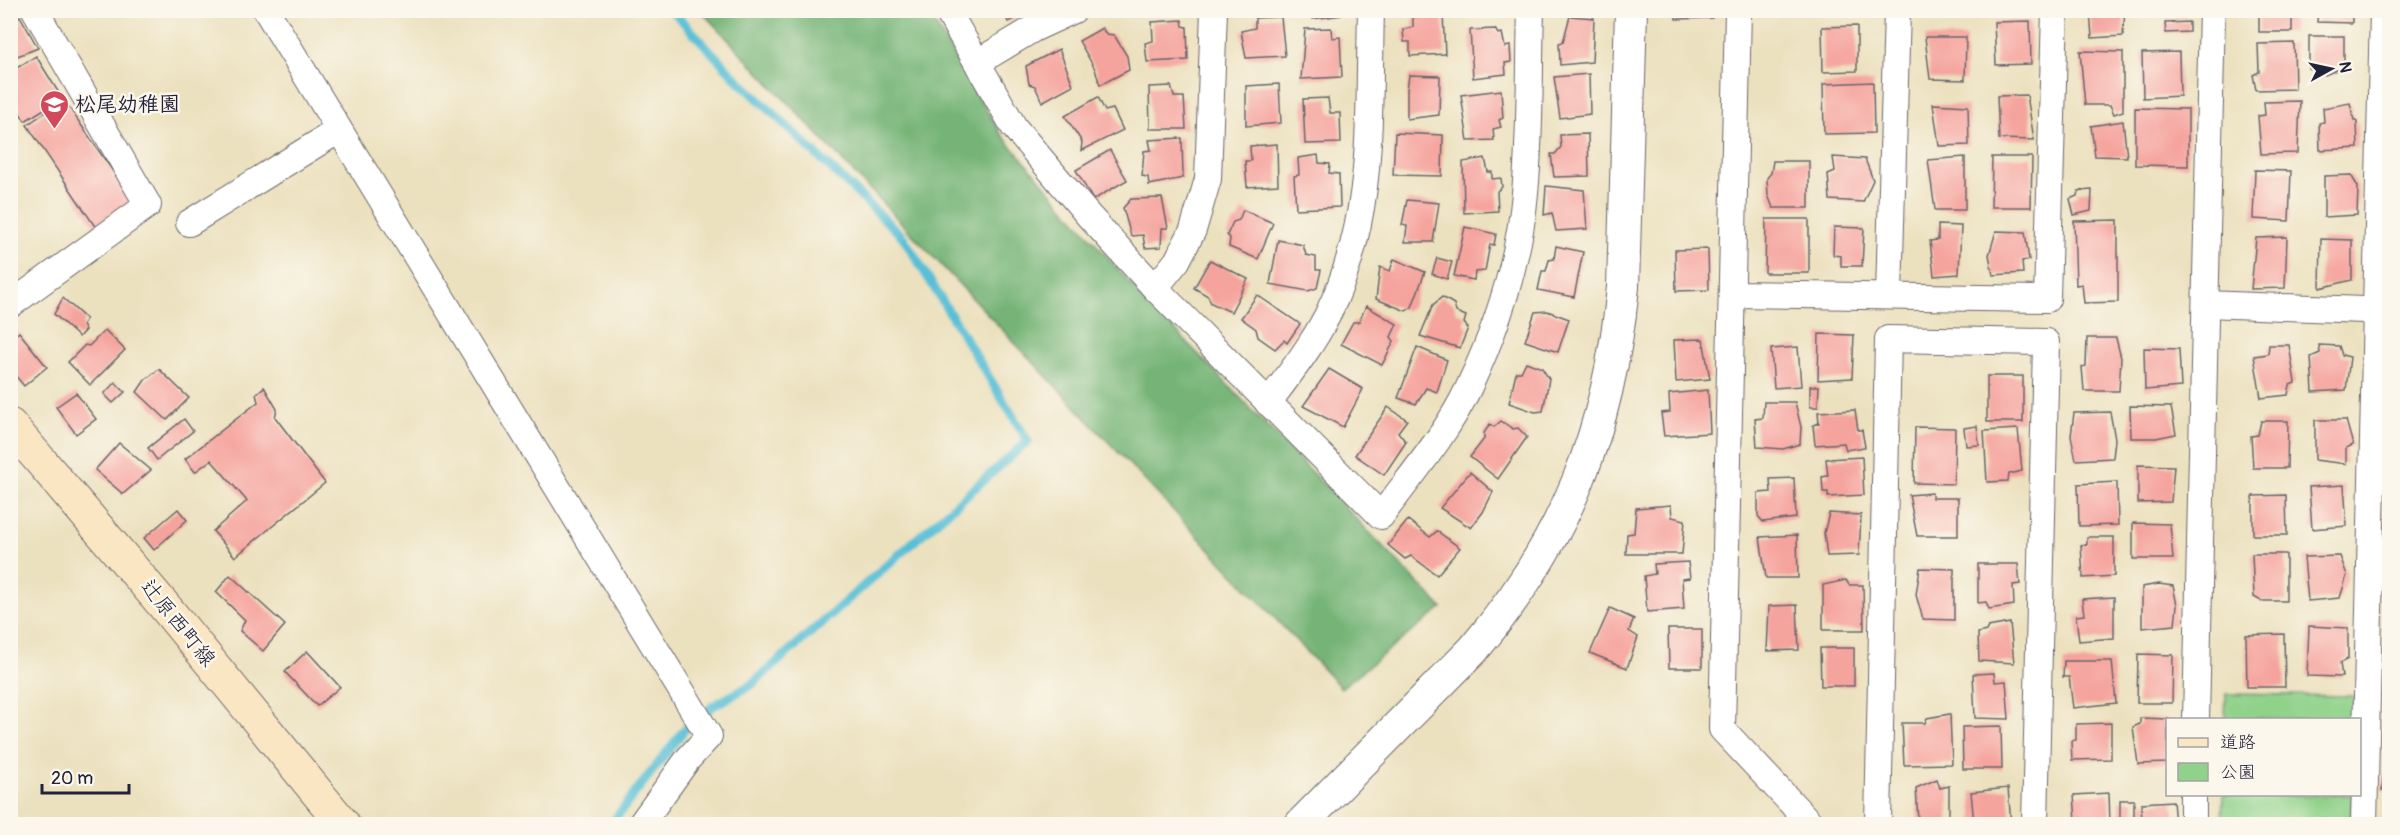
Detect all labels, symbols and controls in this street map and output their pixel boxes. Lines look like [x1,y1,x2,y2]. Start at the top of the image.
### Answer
north arrow [2301,39,2361,99]
text: N [2334,60,2356,74]
school or university icon: 松尾幼稚園 [38,88,70,130]
place label: 松尾幼稚園 [75,91,180,118]
street label: 辻原西町線 [134,574,222,672]
legend [2166,718,2361,796]
text: 道路 [2220,731,2256,754]
scale bar [42,757,129,795]
text: 公園 [2220,761,2256,784]
text: 20 m [51,767,93,790]

